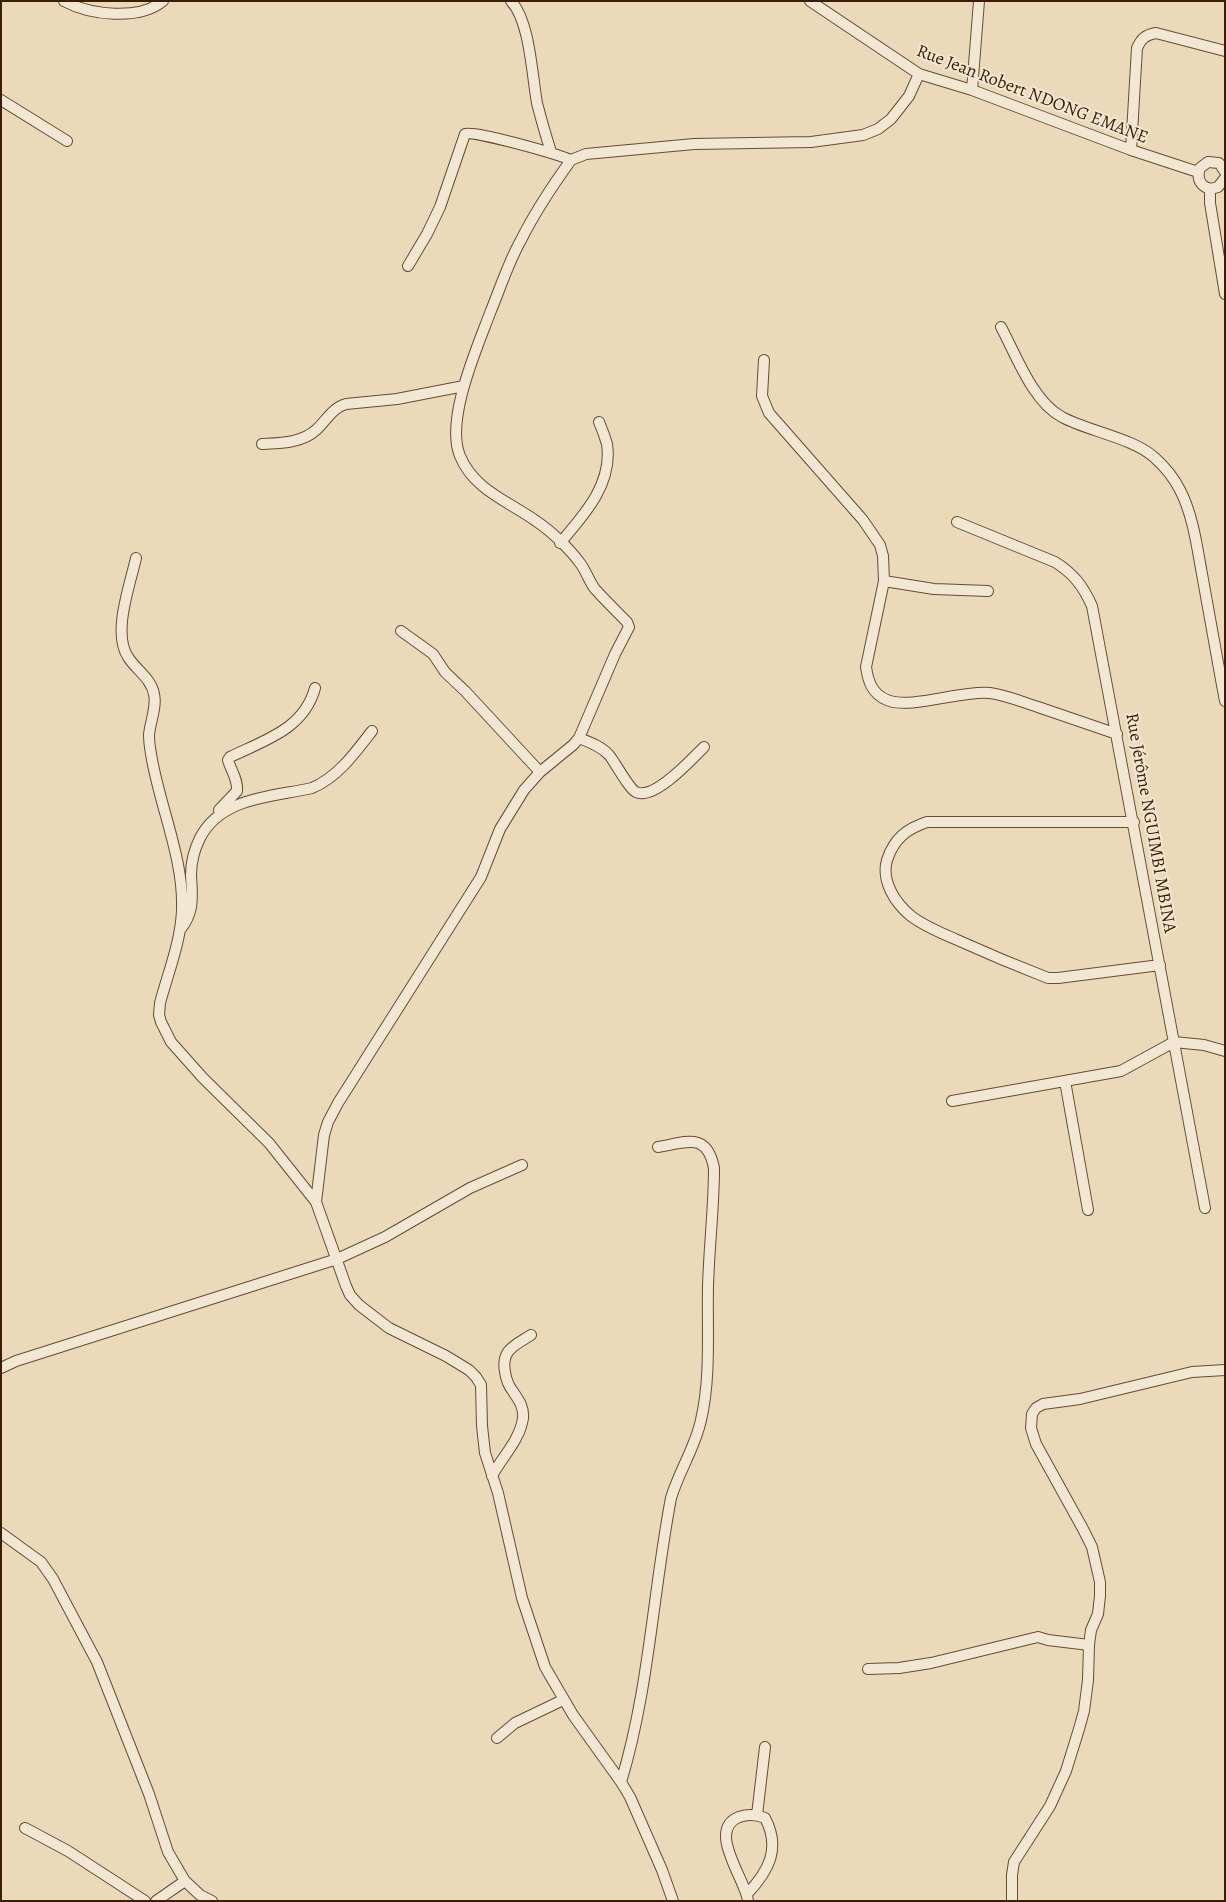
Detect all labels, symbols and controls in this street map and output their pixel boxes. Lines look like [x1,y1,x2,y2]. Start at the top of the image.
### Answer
street label: Rue Jean Robert NDONG EMANE [913,41,1151,149]
street label: Rue Jérôme NGUIMBI MBINA [1120,711,1180,935]

